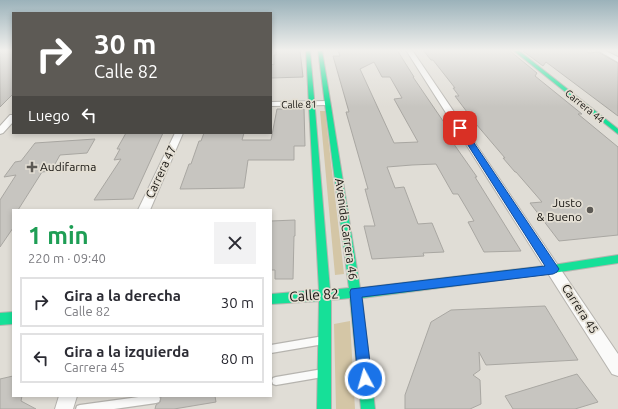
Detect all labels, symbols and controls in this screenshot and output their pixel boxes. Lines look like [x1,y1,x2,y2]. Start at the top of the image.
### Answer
icon: right [28,28,80,80]
text: 30 m [94,28,156,59]
text: Calle 82 [94,61,158,81]
street label: Carrera 44 [563,87,607,126]
street label: Calle 81 [281,99,317,110]
icon: left [78,104,100,126]
text: Luego [28,107,70,124]
pin [443,111,477,145]
icon: arrive [449,117,471,139]
street label: Carrera 47 [143,144,178,200]
place label: Audifarma [40,160,96,173]
marker: Audifarma [27,162,37,172]
street label: Avenida Carrera 46 [333,177,360,281]
place label: Justo & Bueno [536,196,582,223]
marker: Justo & Bueno [585,205,595,215]
text: 1 min [28,222,89,249]
button: close [214,222,256,264]
text: 220 m · 09:40 [28,251,106,265]
street label: Carrera 45 [560,282,601,336]
street label: Calle 82 [289,285,339,305]
text: Gira a la derecha [64,287,181,304]
icon: right [30,291,52,313]
text: 30 m [221,294,254,311]
text: Calle 82 [64,304,110,318]
text: Gira a la izquierda [64,343,190,360]
icon: left [30,347,52,369]
text: 80 m [221,350,254,367]
position arrow [344,358,386,400]
text: Carrera 45 [64,360,125,374]

